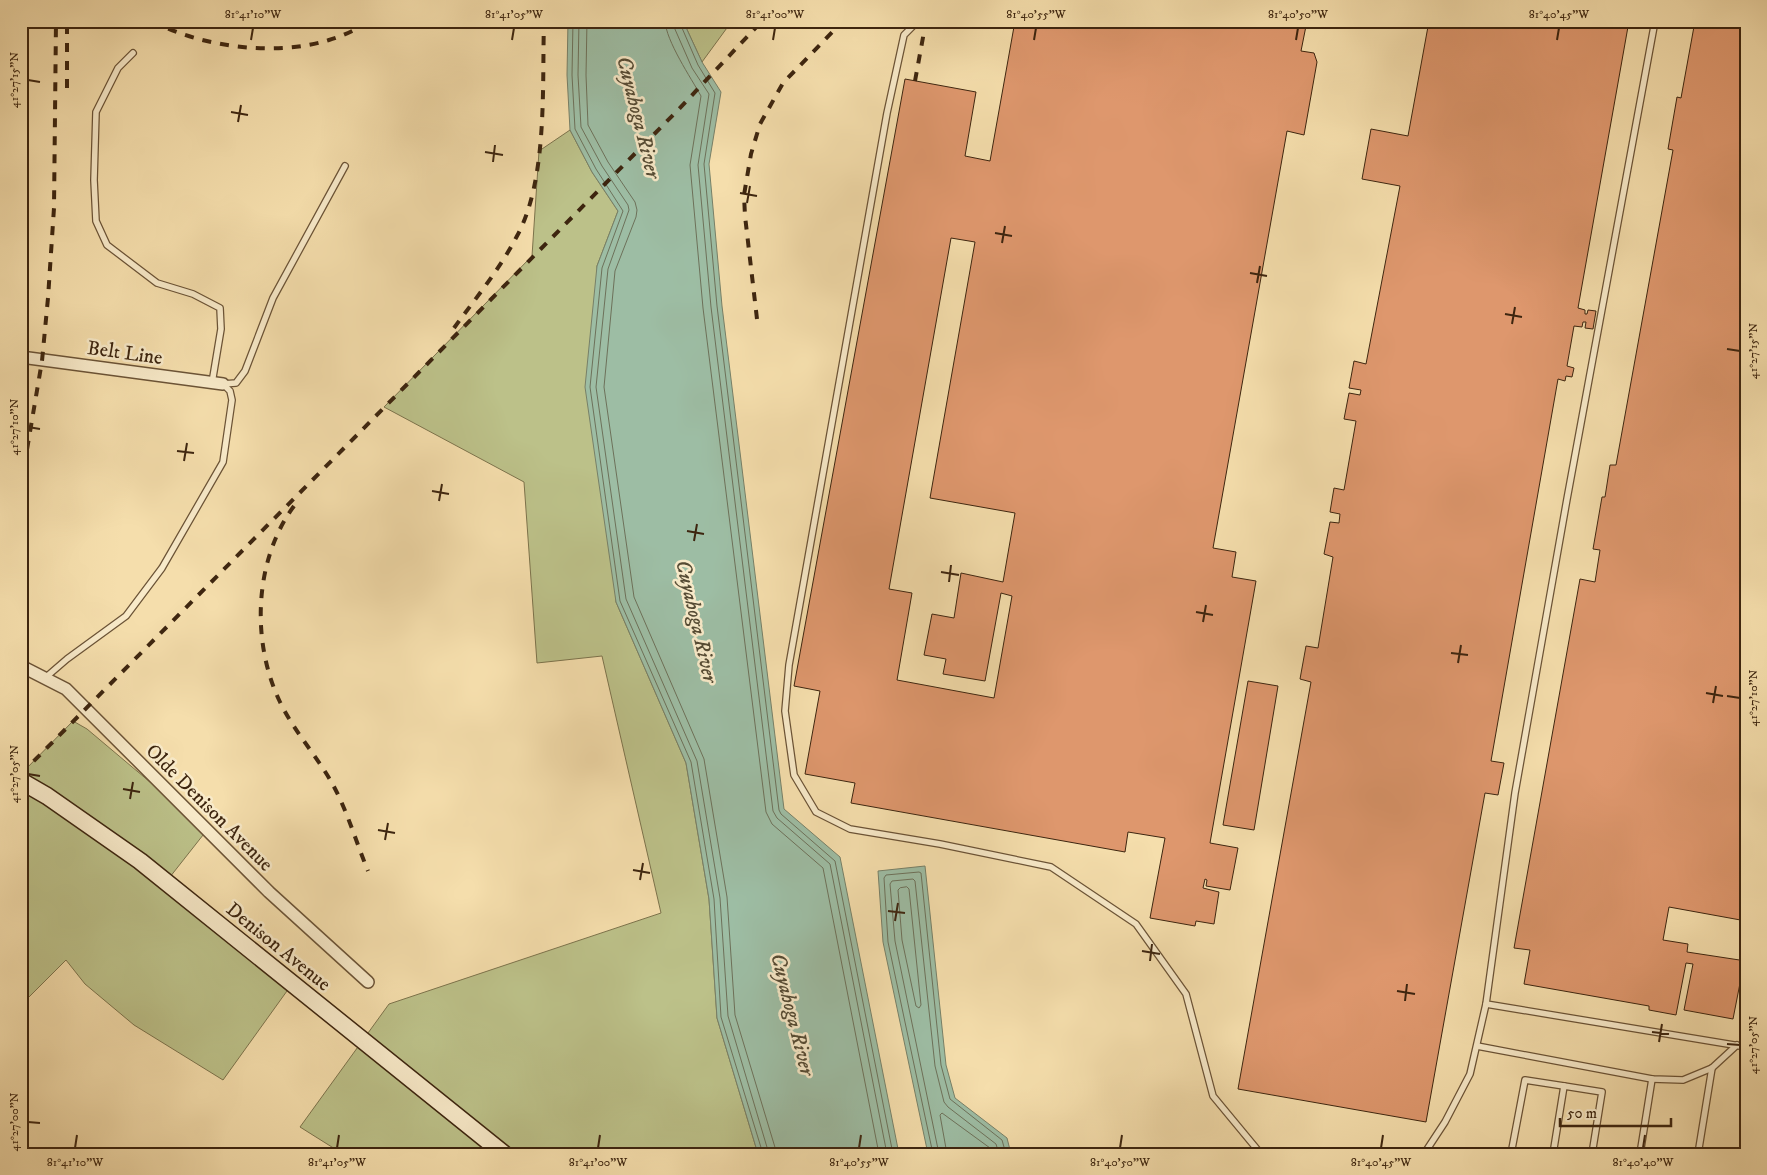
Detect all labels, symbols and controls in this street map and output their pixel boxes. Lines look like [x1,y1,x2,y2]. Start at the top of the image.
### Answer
text: 81°41'10"W [225,7,282,22]
text: 81°41'05"W [485,7,544,22]
text: 81°41'00"W [746,7,805,22]
text: 81°40'55"W [1006,7,1067,22]
text: 81°40'50"W [1268,7,1329,22]
text: 81°40'45"W [1529,7,1590,22]
text: 41°27'15"N [7,52,22,108]
water label: Cuyahoga River [610,53,666,183]
text: 41°27'15"N [1746,323,1761,379]
street label: Belt Line [86,336,164,371]
text: 41°27'10"N [7,398,22,455]
water label: Cuyahoga River [669,557,723,687]
text: 41°27'10"N [1746,669,1761,726]
street label: Olde Denison Avenue [140,739,278,877]
text: 41°27'05"N [7,745,22,803]
street label: Denison Avenue [221,897,336,997]
water label: Cuyahoga River [764,950,820,1080]
text: 41°27'05"N [1746,1016,1761,1074]
text: 41°27'00"N [7,1092,22,1151]
scale bar [1560,1095,1671,1127]
text: 50 m [1567,1104,1597,1123]
text: 81°41'10"W [47,1155,104,1170]
text: 81°41'05"W [308,1155,367,1170]
text: 81°41'00"W [569,1155,628,1170]
text: 81°40'55"W [829,1155,890,1170]
text: 81°40'50"W [1090,1155,1151,1170]
text: 81°40'45"W [1351,1155,1412,1170]
text: 81°40'40"W [1613,1155,1675,1170]

